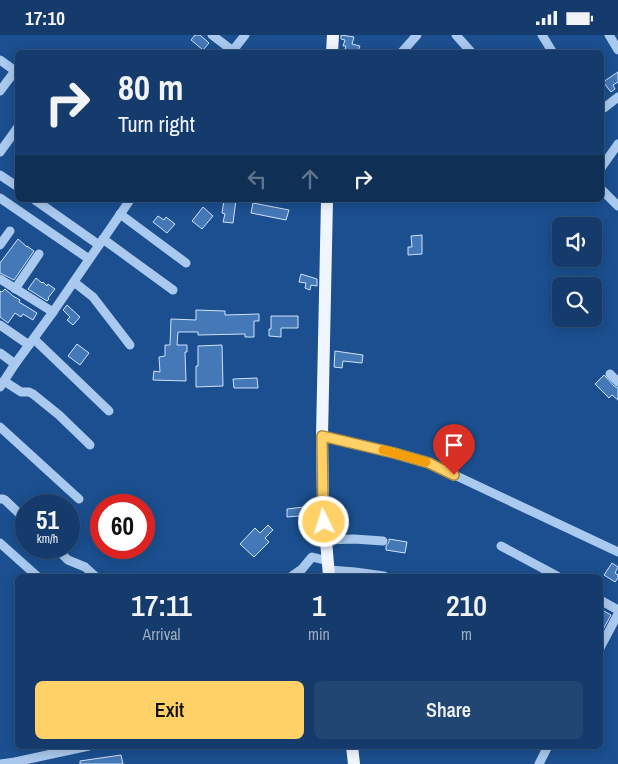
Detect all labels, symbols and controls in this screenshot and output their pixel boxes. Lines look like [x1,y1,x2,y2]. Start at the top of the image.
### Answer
text: 17:10 [25,5,65,31]
text: 80 m [118,64,183,111]
icon: right [35,70,100,135]
text: Turn right [118,109,195,139]
icon: left [243,165,271,193]
icon: ahead [296,165,324,193]
icon: right [349,165,377,193]
map controls [552,217,602,327]
button: sound [552,217,602,267]
button: search [552,277,602,327]
pin [433,424,475,475]
icon: arrive [440,431,468,459]
speed limit sign: 60 [90,494,155,559]
position arrow [297,495,349,547]
text: 51 [36,503,59,537]
text: km/h [37,531,58,547]
text: 17:11 [131,585,192,625]
text: 1 [312,585,326,625]
text: 210 [446,585,487,625]
text: Arrival [143,623,180,645]
text: min [308,623,330,645]
text: m [461,623,472,645]
button: Exit [35,681,304,739]
button: Share [314,681,583,739]

